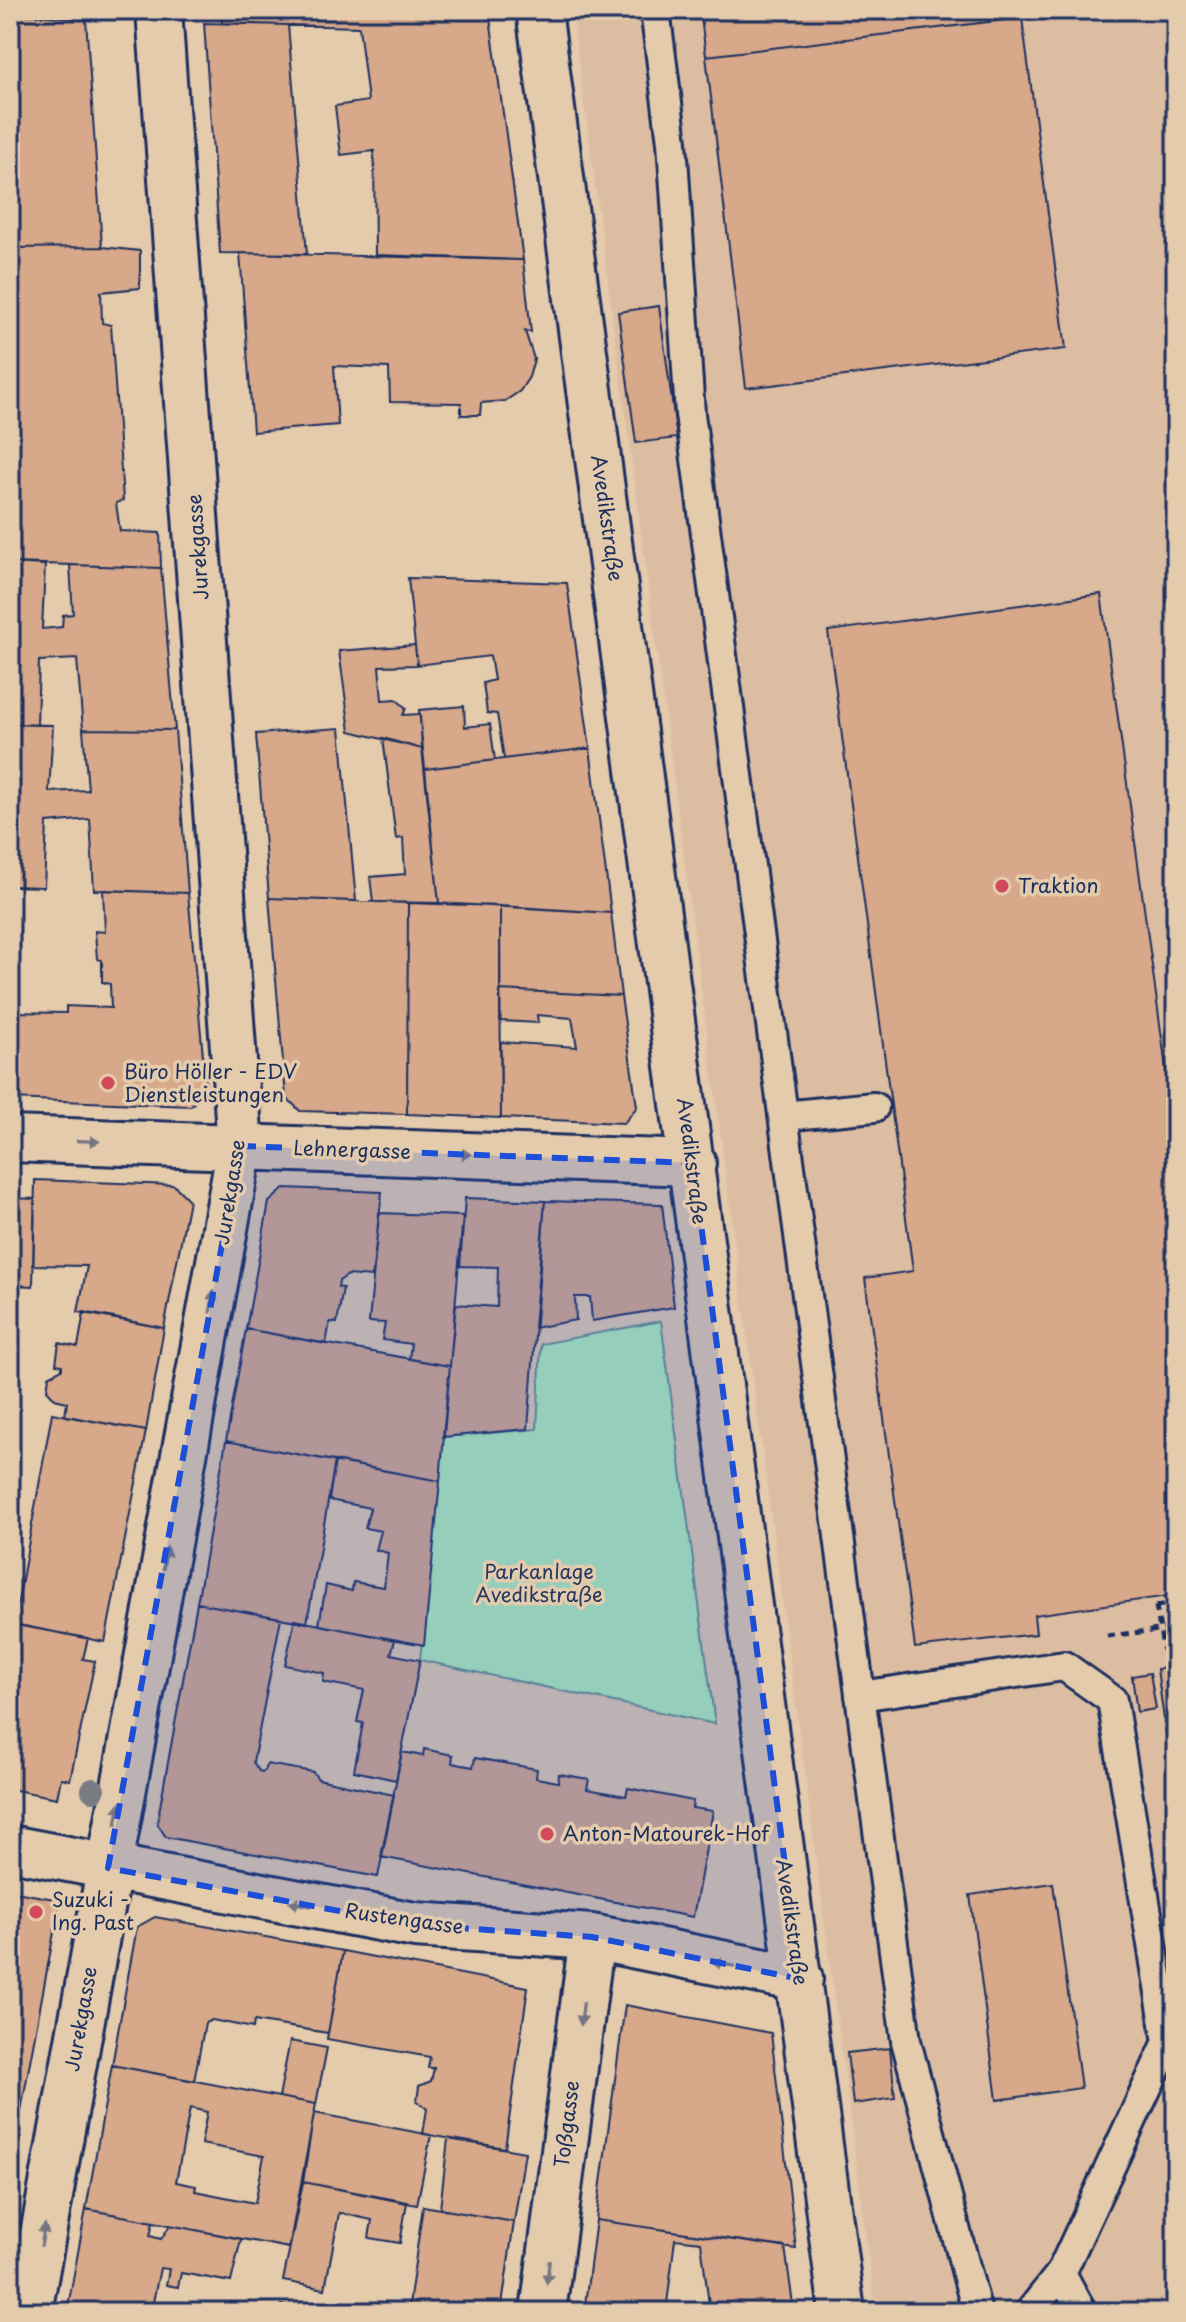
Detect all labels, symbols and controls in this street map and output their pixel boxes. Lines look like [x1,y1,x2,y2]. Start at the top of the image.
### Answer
street label: Avedikstraße [584,453,632,583]
street label: Jurekgasse [178,493,216,601]
place label: Traktion [1018,870,1098,900]
marker: Traktion [993,877,1011,895]
place label: Büro Höller - EDV Dienstleistungen [124,1056,297,1109]
marker: Büro Höller - EDV Dienstleistungen [99,1074,117,1092]
street label: Avedikstraße [670,1096,716,1226]
street label: Lehnergasse [293,1132,411,1166]
one-way arrow [76,1135,101,1148]
street label: Jurekgasse [206,1137,252,1247]
one-way arrow [448,1148,473,1161]
one-way arrow [206,1290,218,1315]
one-way arrow [160,1545,172,1570]
park label: Parkanlage Avedikstraße [475,1556,603,1609]
one-way arrow [113,1801,125,1826]
place label: Anton-Matourek-Hof [563,1818,771,1848]
marker: Anton-Matourek-Hof [538,1825,556,1843]
street label: Avedikstraße [769,1857,817,1987]
place label: Suzuki - Ing. Past [52,1884,134,1937]
street label: Rustengasse [343,1895,465,1941]
one-way arrow [288,1897,313,1909]
marker: Suzuki - Ing. Past [27,1903,45,1921]
one-way arrow [711,1957,736,1969]
street label: Jurekgasse [56,1964,104,2074]
one-way arrow [575,2002,588,2027]
street label: Toßgasse [546,2079,586,2169]
one-way arrow [37,2222,50,2247]
one-way arrow [541,2260,554,2285]

